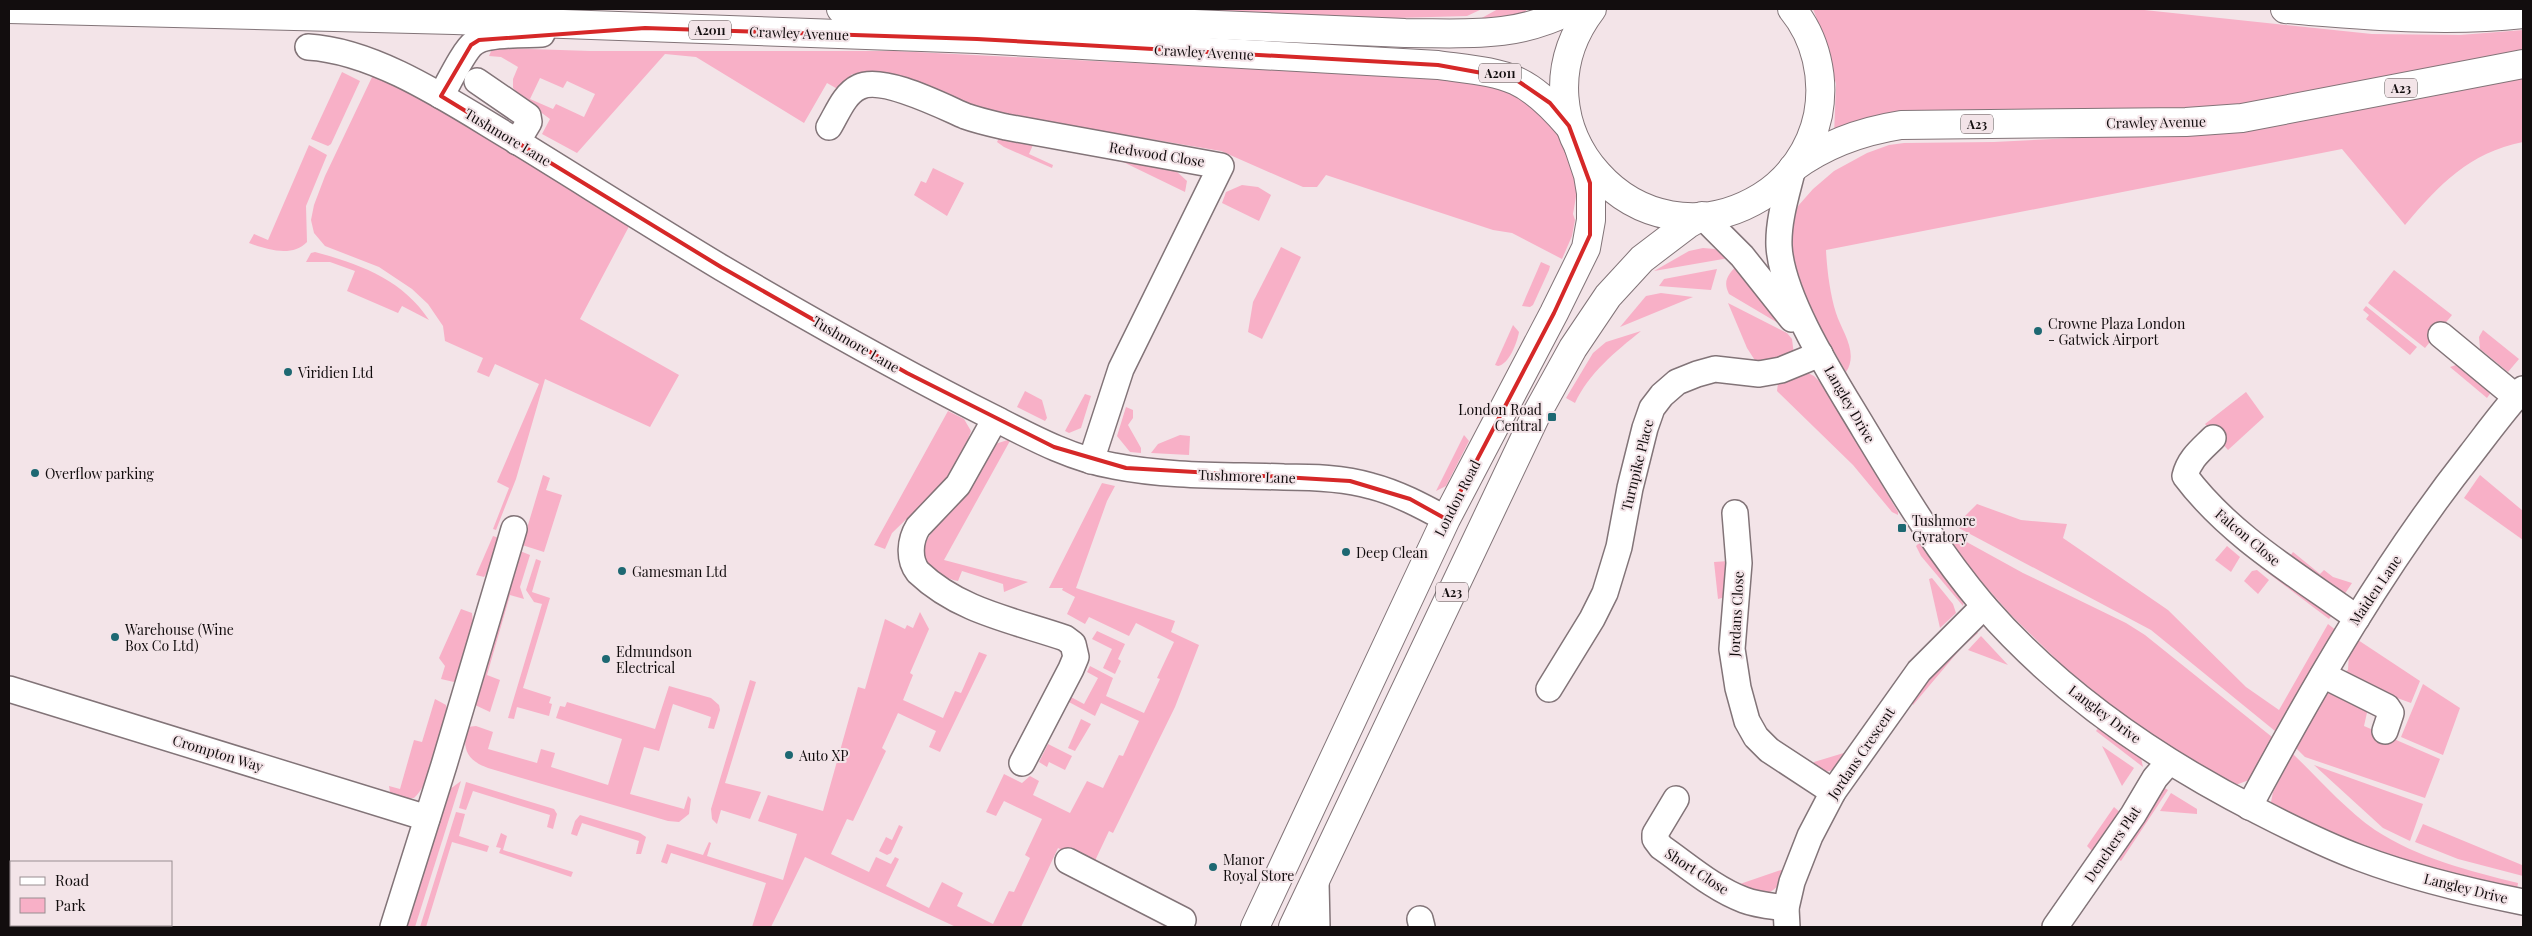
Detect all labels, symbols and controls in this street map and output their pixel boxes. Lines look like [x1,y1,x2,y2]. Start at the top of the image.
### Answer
road number: A2011 [689,20,731,40]
street label: Crawley Avenue [749,22,849,44]
street label: Crawley Avenue [1154,40,1254,64]
road number: A2011 [1479,64,1521,82]
road number: A23 [2385,78,2417,98]
street label: Tushmore Lane [461,104,555,170]
street label: Crawley Avenue [2106,112,2206,132]
road number: A23 [1961,115,1993,134]
street label: Redwood Close [1108,137,1206,171]
street label: Tushmore Lane [809,311,903,377]
place label: Crowne Plaza London - Gatwick Airport [2048,314,2186,349]
marker: Crowne Plaza London - Gatwick Airport [2032,325,2044,337]
street label: Langley Drive [1820,362,1880,446]
place label: Viridien Ltd [297,363,373,382]
marker: Viridien Ltd [282,366,294,378]
place label: London Road Central [1458,400,1542,435]
marker: London Road Central [1546,411,1558,423]
street label: Turnpike Place [1616,417,1658,513]
street label: London Road [1430,456,1484,540]
place label: Overflow parking [45,464,154,483]
street label: Tushmore Lane [1198,465,1296,487]
marker: Overflow parking [29,467,41,479]
street label: Falcon Close [2211,504,2285,570]
place label: Tushmore Gyratory [1912,511,1975,546]
marker: Tushmore Gyratory [1896,522,1908,534]
place label: Deep Clean [1356,543,1428,562]
marker: Deep Clean [1340,546,1352,558]
street label: Maiden Lane [2345,551,2405,629]
place label: Gamesman Ltd [632,562,727,581]
marker: Gamesman Ltd [616,565,628,577]
street label: Jordans Close [1724,571,1748,658]
road number: A23 [1436,582,1468,602]
place label: Warehouse (Wine Box Co Ltd) [124,620,234,655]
marker: Warehouse (Wine Box Co Ltd) [109,631,121,643]
place label: Edmundson Electrical [616,642,693,677]
marker: Edmundson Electrical [600,653,612,665]
street label: Langley Drive [2065,681,2145,747]
street label: Jordans Crescent [1823,702,1899,804]
street label: Crompton Way [170,730,266,776]
place label: Auto XP [798,746,849,765]
marker: Auto XP [783,749,795,761]
street label: Denchers Plat [2080,801,2145,886]
street label: Short Close [1661,843,1733,899]
place label: Manor Royal Store [1223,850,1294,885]
legend [10,861,172,926]
marker: Manor Royal Store [1207,861,1219,873]
street label: Langley Drive [2422,868,2510,908]
text: Road [55,870,89,890]
text: Park [55,895,87,915]

